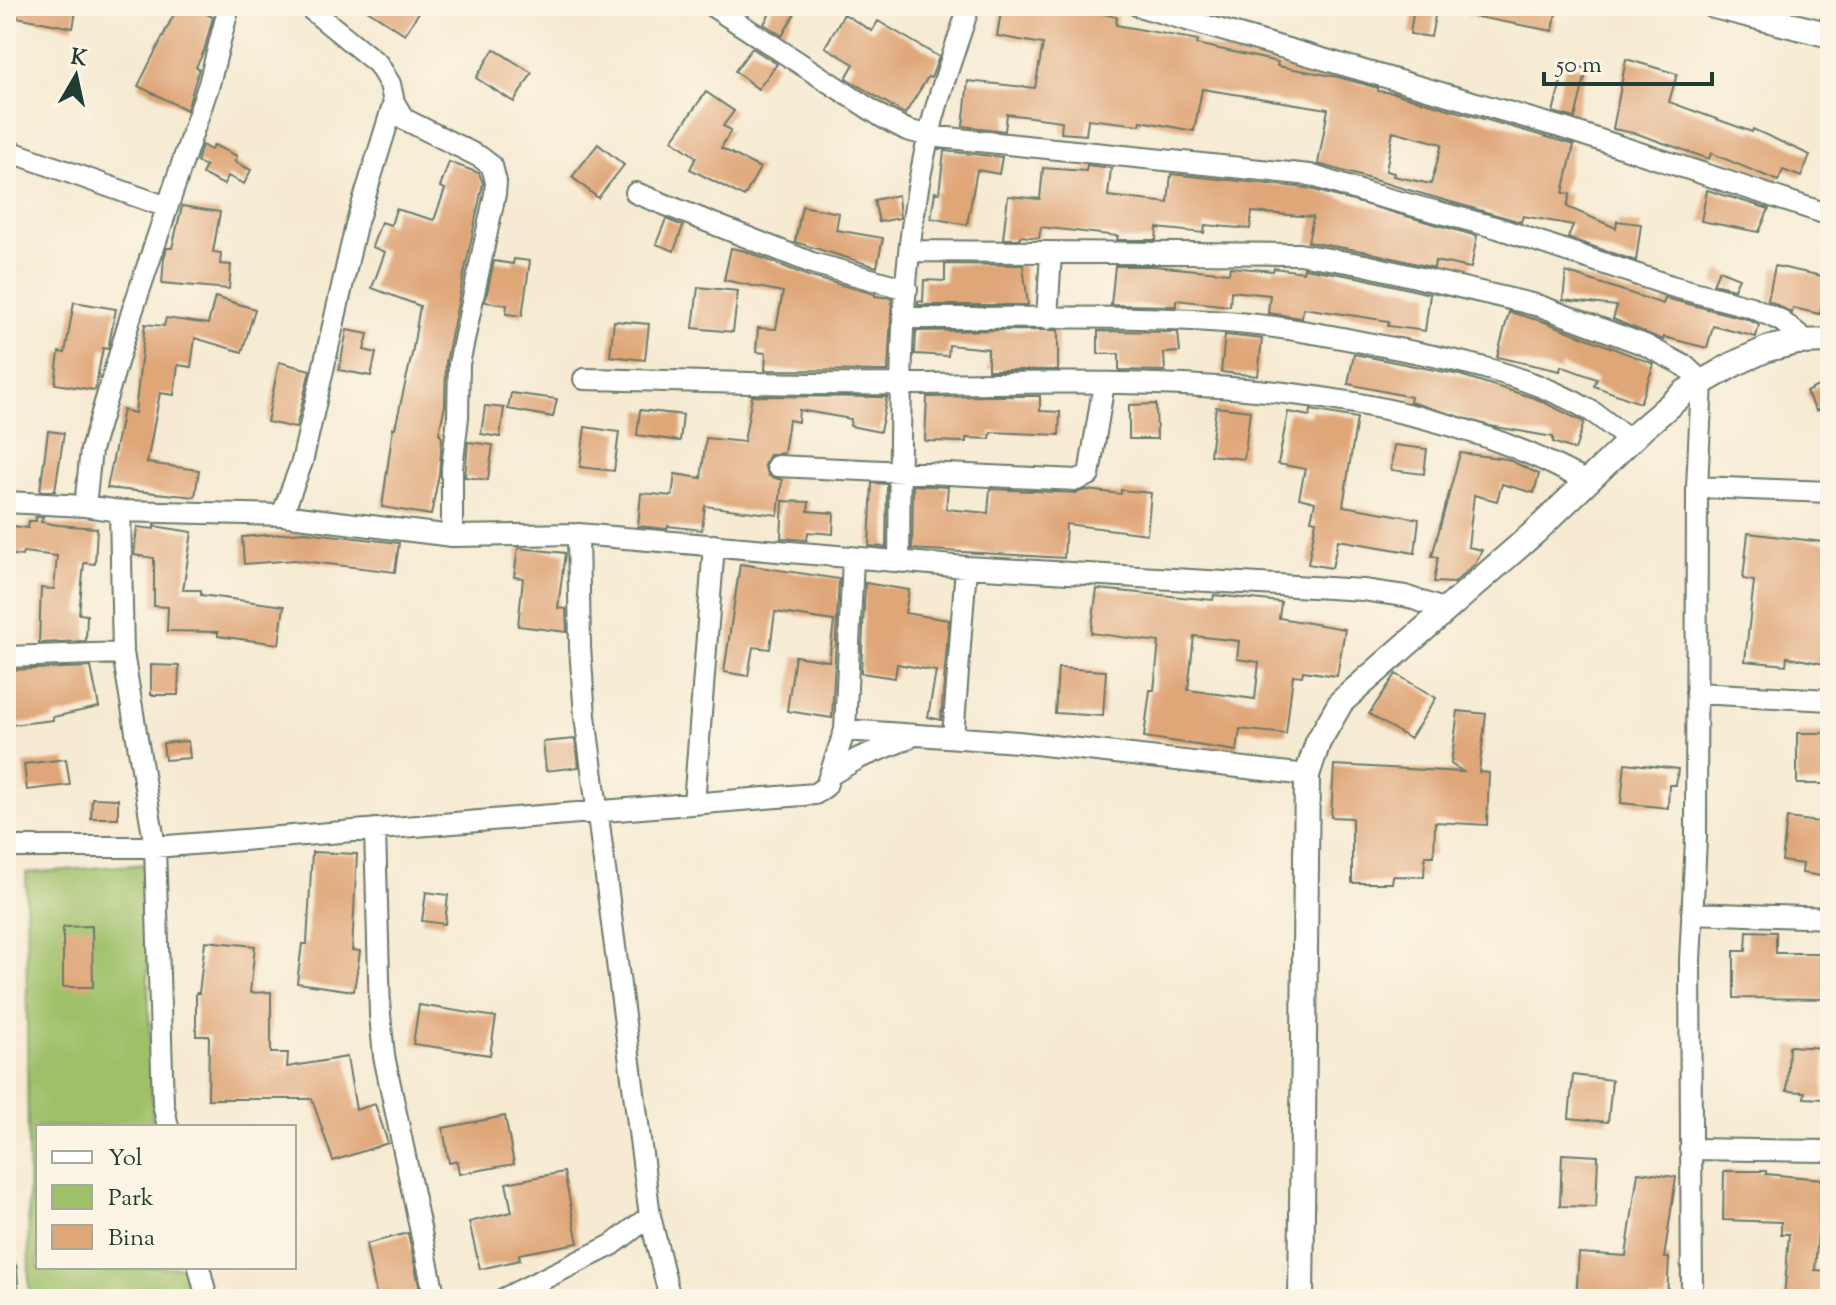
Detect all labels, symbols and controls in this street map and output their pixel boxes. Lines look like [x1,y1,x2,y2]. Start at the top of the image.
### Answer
north arrow [36,36,116,116]
scale bar [1544,36,1712,86]
text: K [68,42,89,76]
text: 50 m [1554,49,1602,83]
legend [36,1125,296,1269]
text: Yol [108,1142,143,1176]
text: Park [108,1182,154,1216]
text: Bina [108,1222,155,1256]

